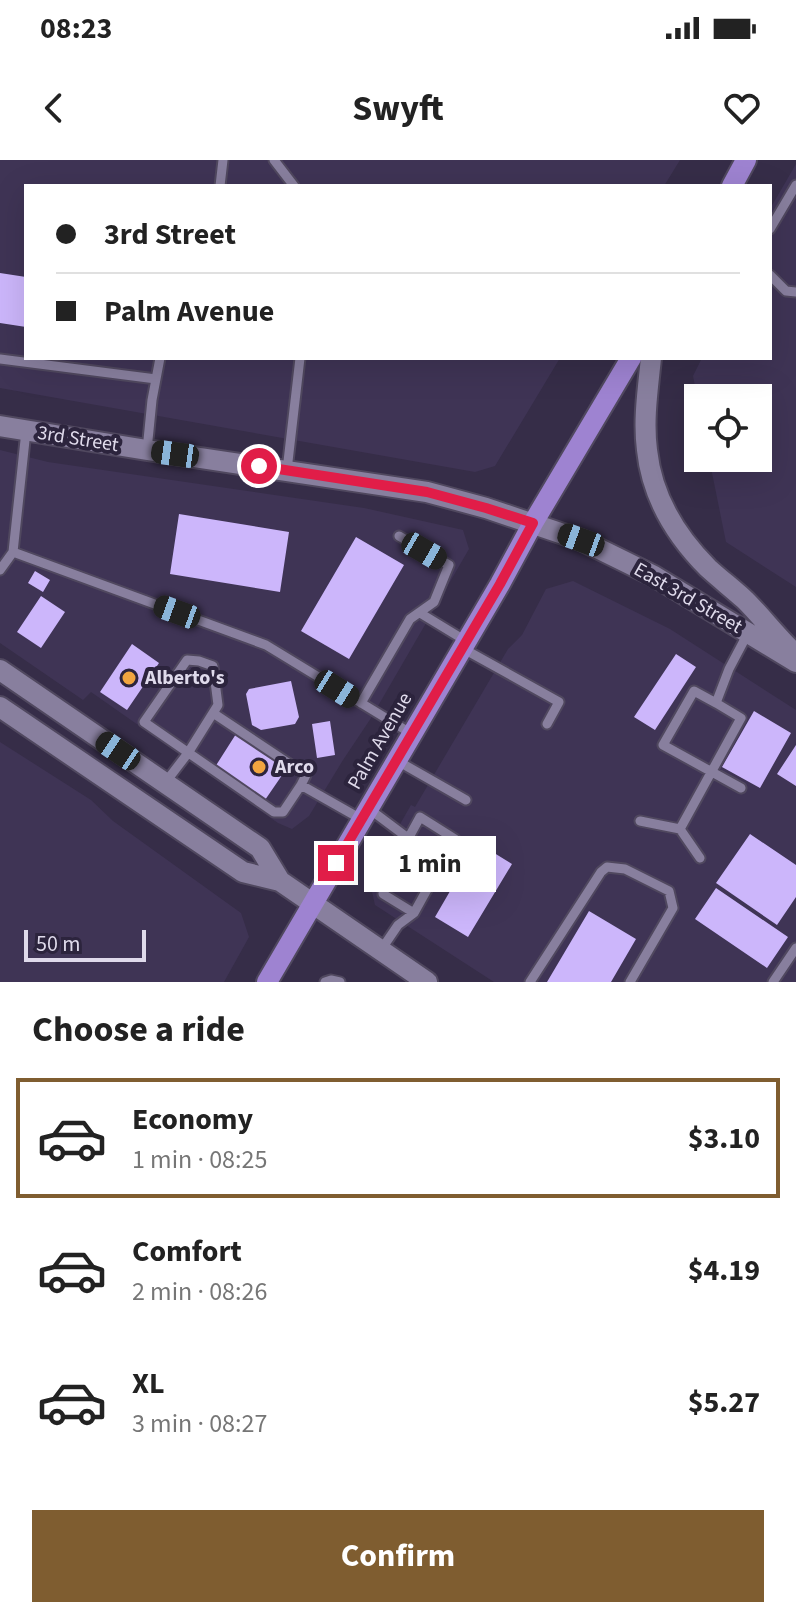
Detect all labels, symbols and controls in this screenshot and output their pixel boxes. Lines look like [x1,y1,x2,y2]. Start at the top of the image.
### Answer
text: 08:23 [40,7,112,50]
text: Swyft [352,83,444,134]
icon: back [32,86,76,130]
icon: heart [720,86,764,130]
text: 3rd Street [104,213,236,256]
text: Palm Avenue [104,290,274,333]
map controls [684,384,772,472]
button: locate [684,384,772,472]
street label: 3rd Street [35,419,121,459]
car [150,439,200,469]
route start [241,448,277,484]
car [554,521,608,559]
car [397,529,451,573]
street label: East 3rd Street [628,556,748,641]
car [150,593,204,631]
place label: Alberto's [144,664,225,692]
car [310,666,364,712]
marker: Alberto's [120,669,138,687]
street label: Palm Avenue [341,687,419,795]
car [91,728,145,774]
place label: Arco [274,753,314,781]
marker: Arco [250,758,268,776]
callout: 1 min [364,835,496,891]
route end [318,845,354,881]
text: 1 min [398,845,462,882]
scale bar [24,926,146,962]
text: 50 m [36,928,81,960]
text: Choose a ride [32,1004,245,1055]
text: Economy [132,1098,253,1141]
icon: car [36,1102,108,1174]
text: $3.10 [688,1117,760,1160]
text: 1 min · 08:25 [132,1141,267,1178]
text: Comfort [132,1230,242,1273]
icon: car [36,1234,108,1306]
text: $4.19 [688,1249,760,1292]
text: 2 min · 08:26 [132,1273,267,1310]
text: XL [132,1362,165,1405]
icon: car [36,1366,108,1438]
text: $5.27 [688,1381,760,1424]
text: 3 min · 08:27 [132,1405,267,1442]
button: Confirm [32,1510,764,1602]

